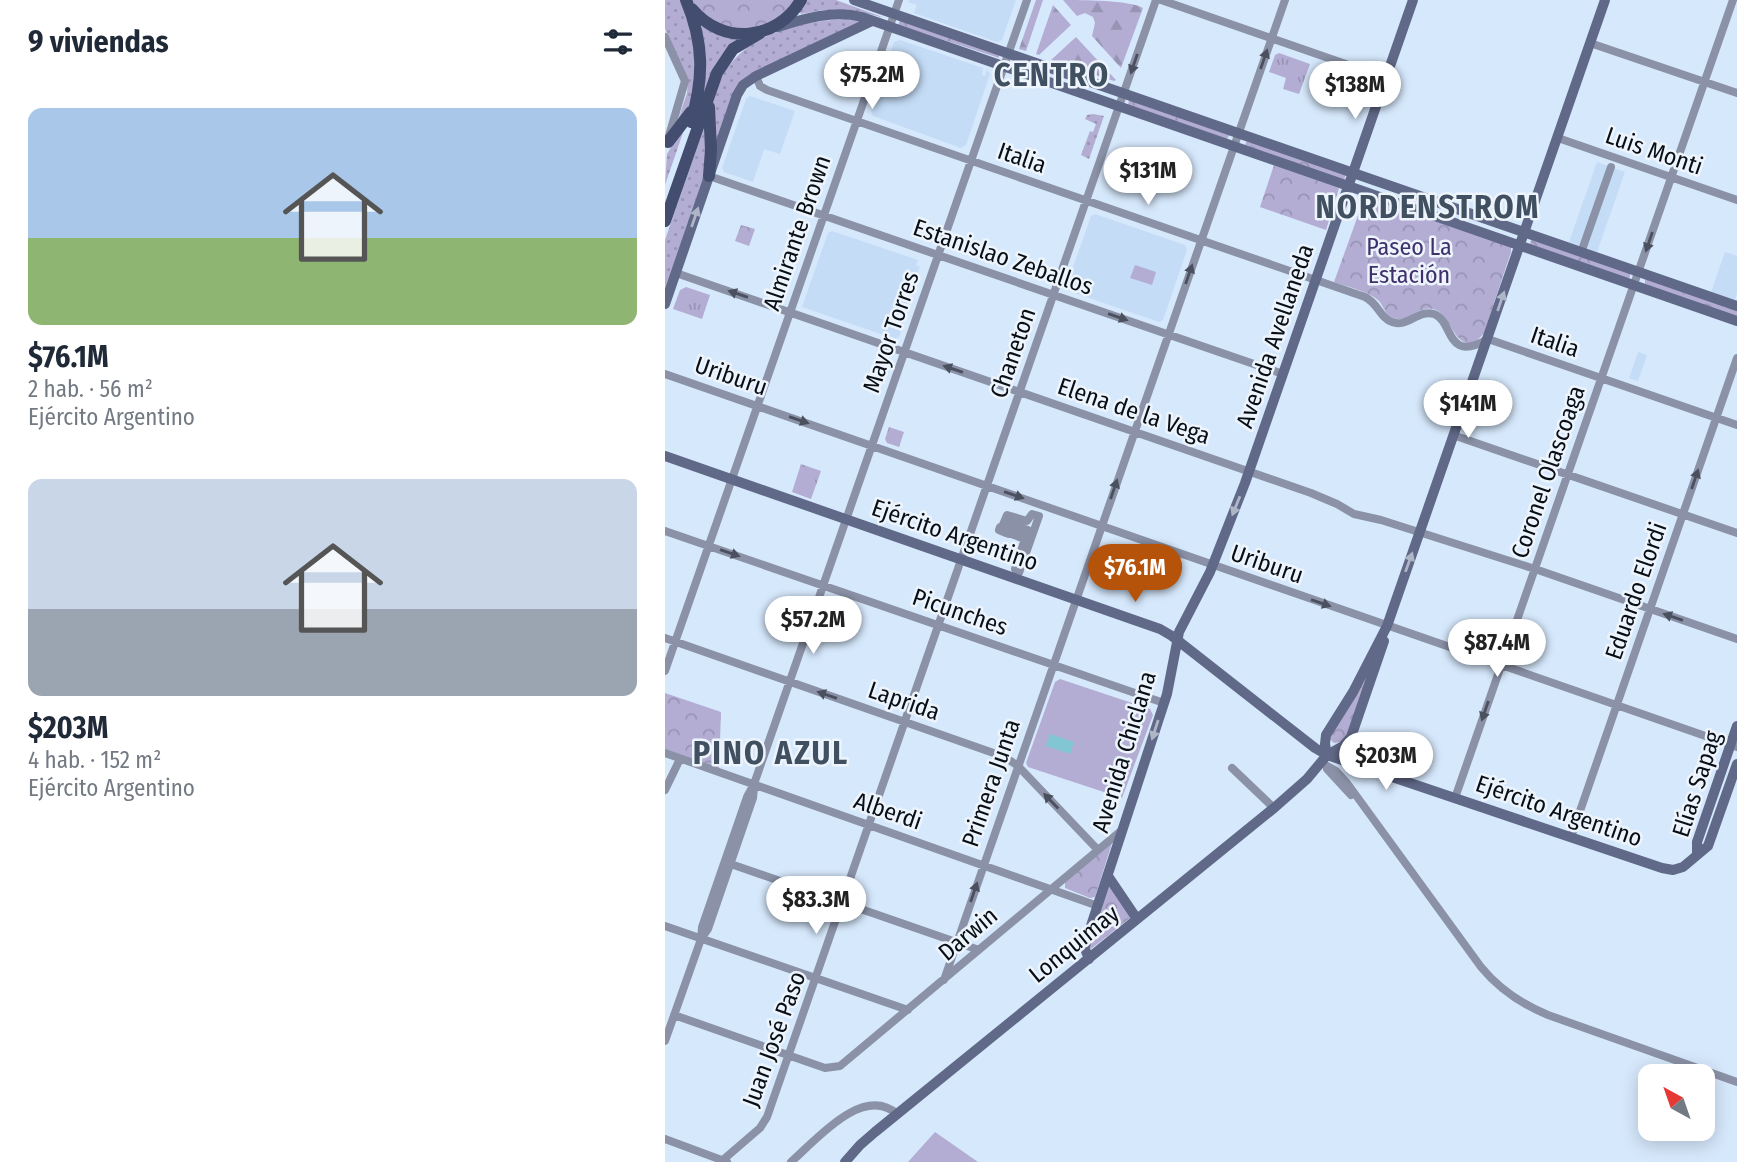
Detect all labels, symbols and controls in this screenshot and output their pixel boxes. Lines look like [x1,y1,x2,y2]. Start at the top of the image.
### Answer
icon: filters [599,23,637,61]
text: 9 viviendas [28,24,169,60]
one-way arrow [1259,48,1270,69]
pin: $75.2M [815,52,929,111]
one-way arrow [1128,54,1139,75]
district label: CENTRO [994,56,1110,94]
text: $75.2M [840,60,904,88]
pin: $138M [1306,61,1404,121]
text: $138M [1325,70,1385,98]
street label: Luis Monti [1602,121,1706,181]
street label: Italia [994,137,1050,179]
pin: $131M [1099,148,1197,207]
street label: Almirante Brown [757,152,837,314]
icon: home [270,154,396,280]
text: $131M [1119,156,1177,184]
district label: NORDENSTROM [1316,188,1540,226]
one-way arrow [690,206,701,227]
street label: Estanislao Zeballos [909,213,1097,301]
one-way arrow [1643,231,1654,252]
park label: Paseo La Estación [1366,233,1452,289]
street label: Avenida Avellaneda [1230,240,1320,432]
one-way arrow [1184,263,1195,284]
street label: Mayor Torres [857,268,925,396]
one-way arrow [728,288,749,299]
one-way arrow [1496,290,1507,311]
street label: Chaneton [985,304,1041,402]
one-way arrow [1108,312,1129,323]
street label: Italia [1527,321,1583,363]
text: $76.1M [28,339,109,375]
street label: Uriburu [691,351,771,401]
one-way arrow [943,363,964,374]
street label: Elena de la Vega [1054,372,1214,450]
text: 2 hab. · 56 m² [28,375,153,403]
pin: $141M [1419,380,1517,440]
street label: Coronel Olascoaga [1505,382,1591,562]
text: $141M [1440,389,1496,417]
text: Ejército Argentino [28,403,195,431]
one-way arrow [788,415,809,426]
one-way arrow [1690,468,1701,489]
one-way arrow [1109,478,1120,499]
one-way arrow [1003,490,1024,501]
street label: Ejército Argentino [868,493,1042,577]
one-way arrow [1231,496,1242,517]
street label: Eduardo Elordi [1599,519,1673,663]
icon: home [270,525,396,651]
street label: Uriburu [1227,539,1307,589]
pin: $76.1M [1078,544,1192,604]
one-way arrow [719,548,740,559]
one-way arrow [1404,551,1415,572]
text: $76.1M [1104,553,1166,581]
street label: Picunches [909,583,1011,641]
pin: $57.2M [756,596,870,656]
one-way arrow [1310,598,1331,609]
text: $57.2M [781,605,845,633]
one-way arrow [1662,611,1683,622]
pin: $87.4M [1440,620,1554,679]
text: $87.4M [1464,628,1530,656]
street label: Avenida Chiclana [1086,668,1162,836]
street label: Laprida [864,676,944,726]
one-way arrow [817,689,838,700]
one-way arrow [1479,701,1490,722]
text: $203M [28,710,108,746]
street label: Primera Junta [956,716,1026,850]
one-way arrow [1150,720,1160,741]
street label: Elías Sapag [1667,727,1728,841]
pin: $203M [1337,732,1435,792]
district label: PINO AZUL [693,734,849,772]
text: $203M [1355,741,1417,769]
text: 4 hab. · 152 m² [28,746,161,774]
street label: Ejército Argentino [1472,769,1646,853]
text: Ejército Argentino [28,774,195,802]
street label: Alberdi [850,786,926,836]
one-way arrow [1043,793,1059,810]
pin: $83.3M [759,876,873,936]
one-way arrow [969,881,980,902]
text: $83.3M [782,885,850,913]
street label: Lonquimay [1023,899,1125,989]
street label: Darwin [933,901,1003,967]
street label: Juan José Paso [737,968,811,1110]
north arrow [1638,1064,1715,1141]
map controls [1638,1064,1715,1141]

